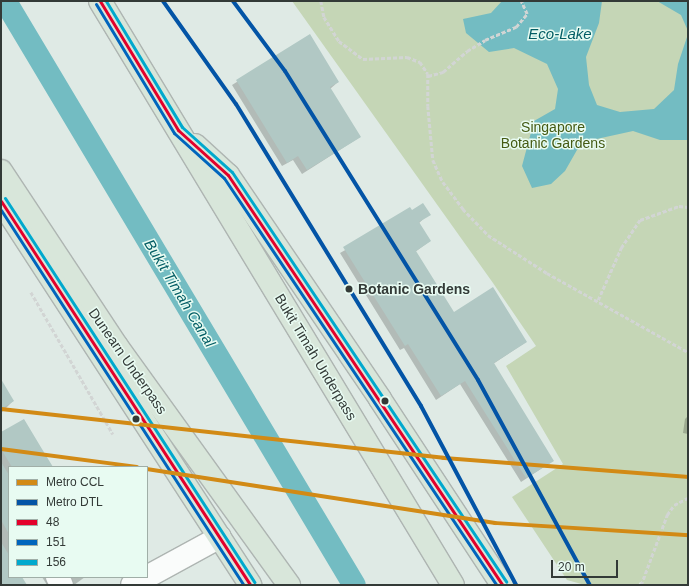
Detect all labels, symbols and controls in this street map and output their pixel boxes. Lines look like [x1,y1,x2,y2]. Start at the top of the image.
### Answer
water label: Eco-Lake [528,25,592,43]
park label: Singapore Botanic Gardens [501,119,605,152]
water label: Bukit Timah Canal [141,236,219,350]
place label: Botanic Gardens [358,281,470,297]
marker: Botanic Gardens [343,283,355,295]
street label: Bukit Timah Underpass [271,291,361,423]
street label: Dunearn Underpass [85,305,171,417]
unlabelled marker [380,396,390,406]
unlabelled marker [131,414,141,424]
legend [8,466,148,578]
text: Metro CCL [46,475,104,489]
text: Metro DTL [46,495,103,509]
text: 48 [46,515,59,529]
text: 151 [46,535,66,549]
scale bar [553,552,620,578]
text: 156 [46,555,66,569]
text: 20 m [558,560,585,574]

